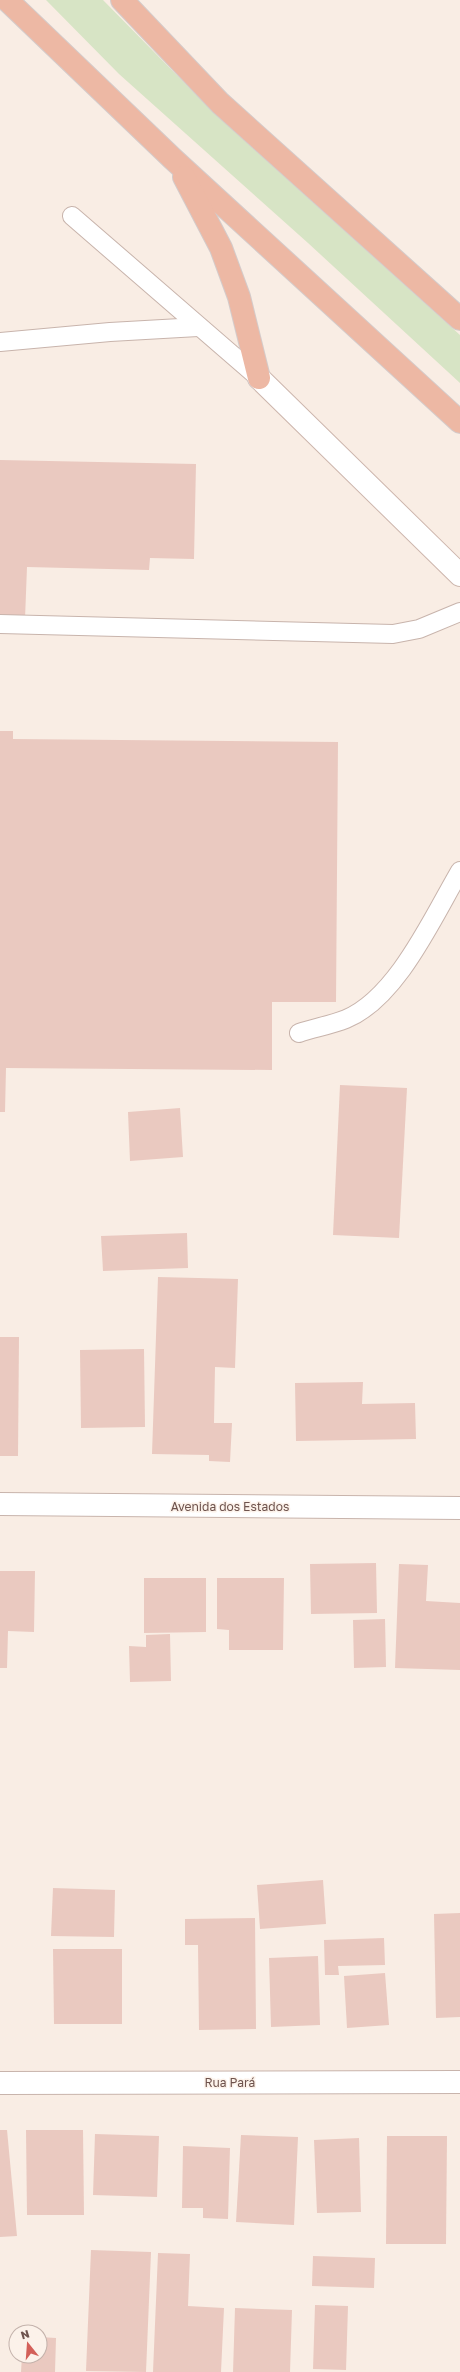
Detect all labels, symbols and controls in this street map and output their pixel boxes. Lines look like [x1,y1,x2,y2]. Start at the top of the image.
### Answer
street label: Avenida dos Estados [171,1499,289,1514]
street label: Rua Pará [205,2075,255,2090]
north arrow [8,2324,48,2364]
text: N [19,2327,31,2341]

